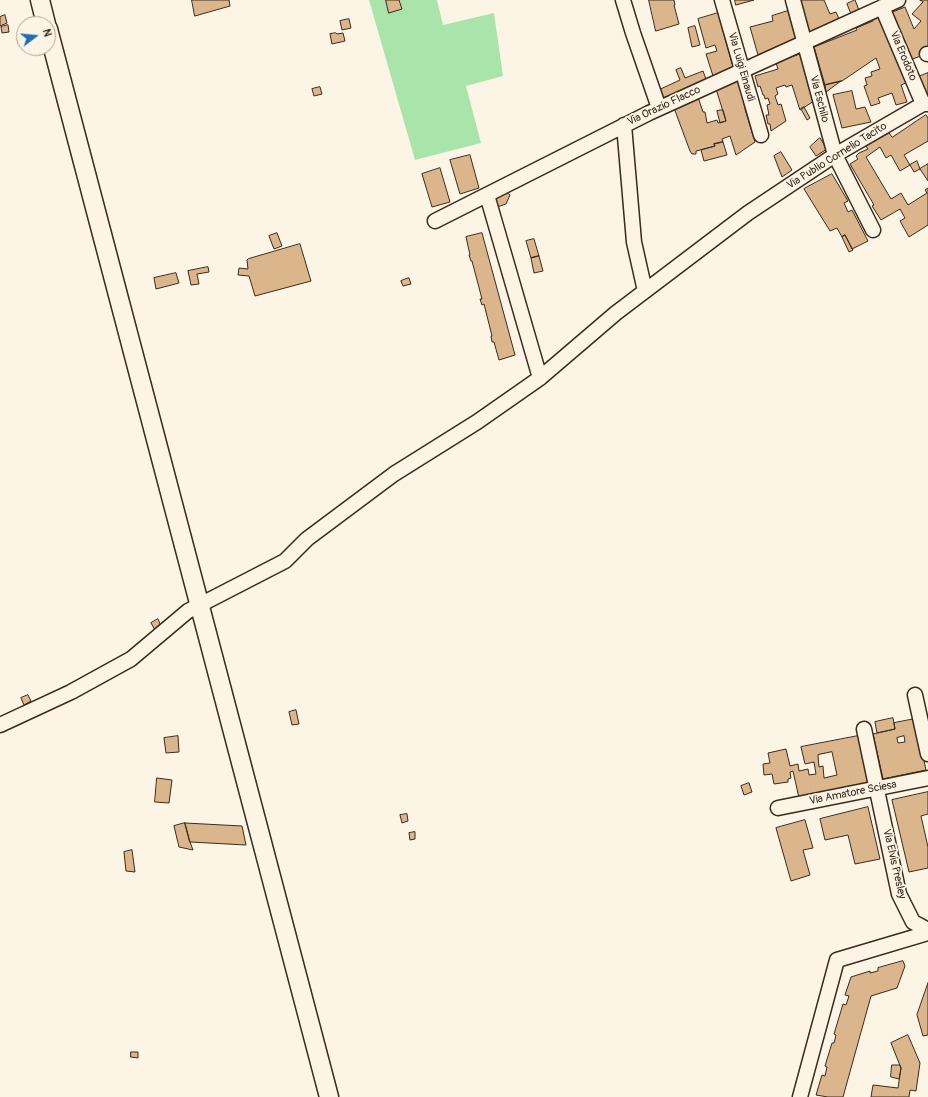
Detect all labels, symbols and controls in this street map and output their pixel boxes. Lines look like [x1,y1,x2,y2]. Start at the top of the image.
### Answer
north arrow [16,16,56,56]
text: N [40,27,54,38]
street label: Via Erodoto [887,29,919,83]
street label: Via Luigi Einaudi [725,31,757,103]
street label: Via Eschilo [806,74,832,124]
street label: Via Orazio Flacco [625,83,703,129]
street label: Via Publio Cornelio Tacito [785,120,889,192]
street label: Via Amatore Sciesa [808,778,898,808]
street label: Via Elvis Presley [880,828,908,900]

